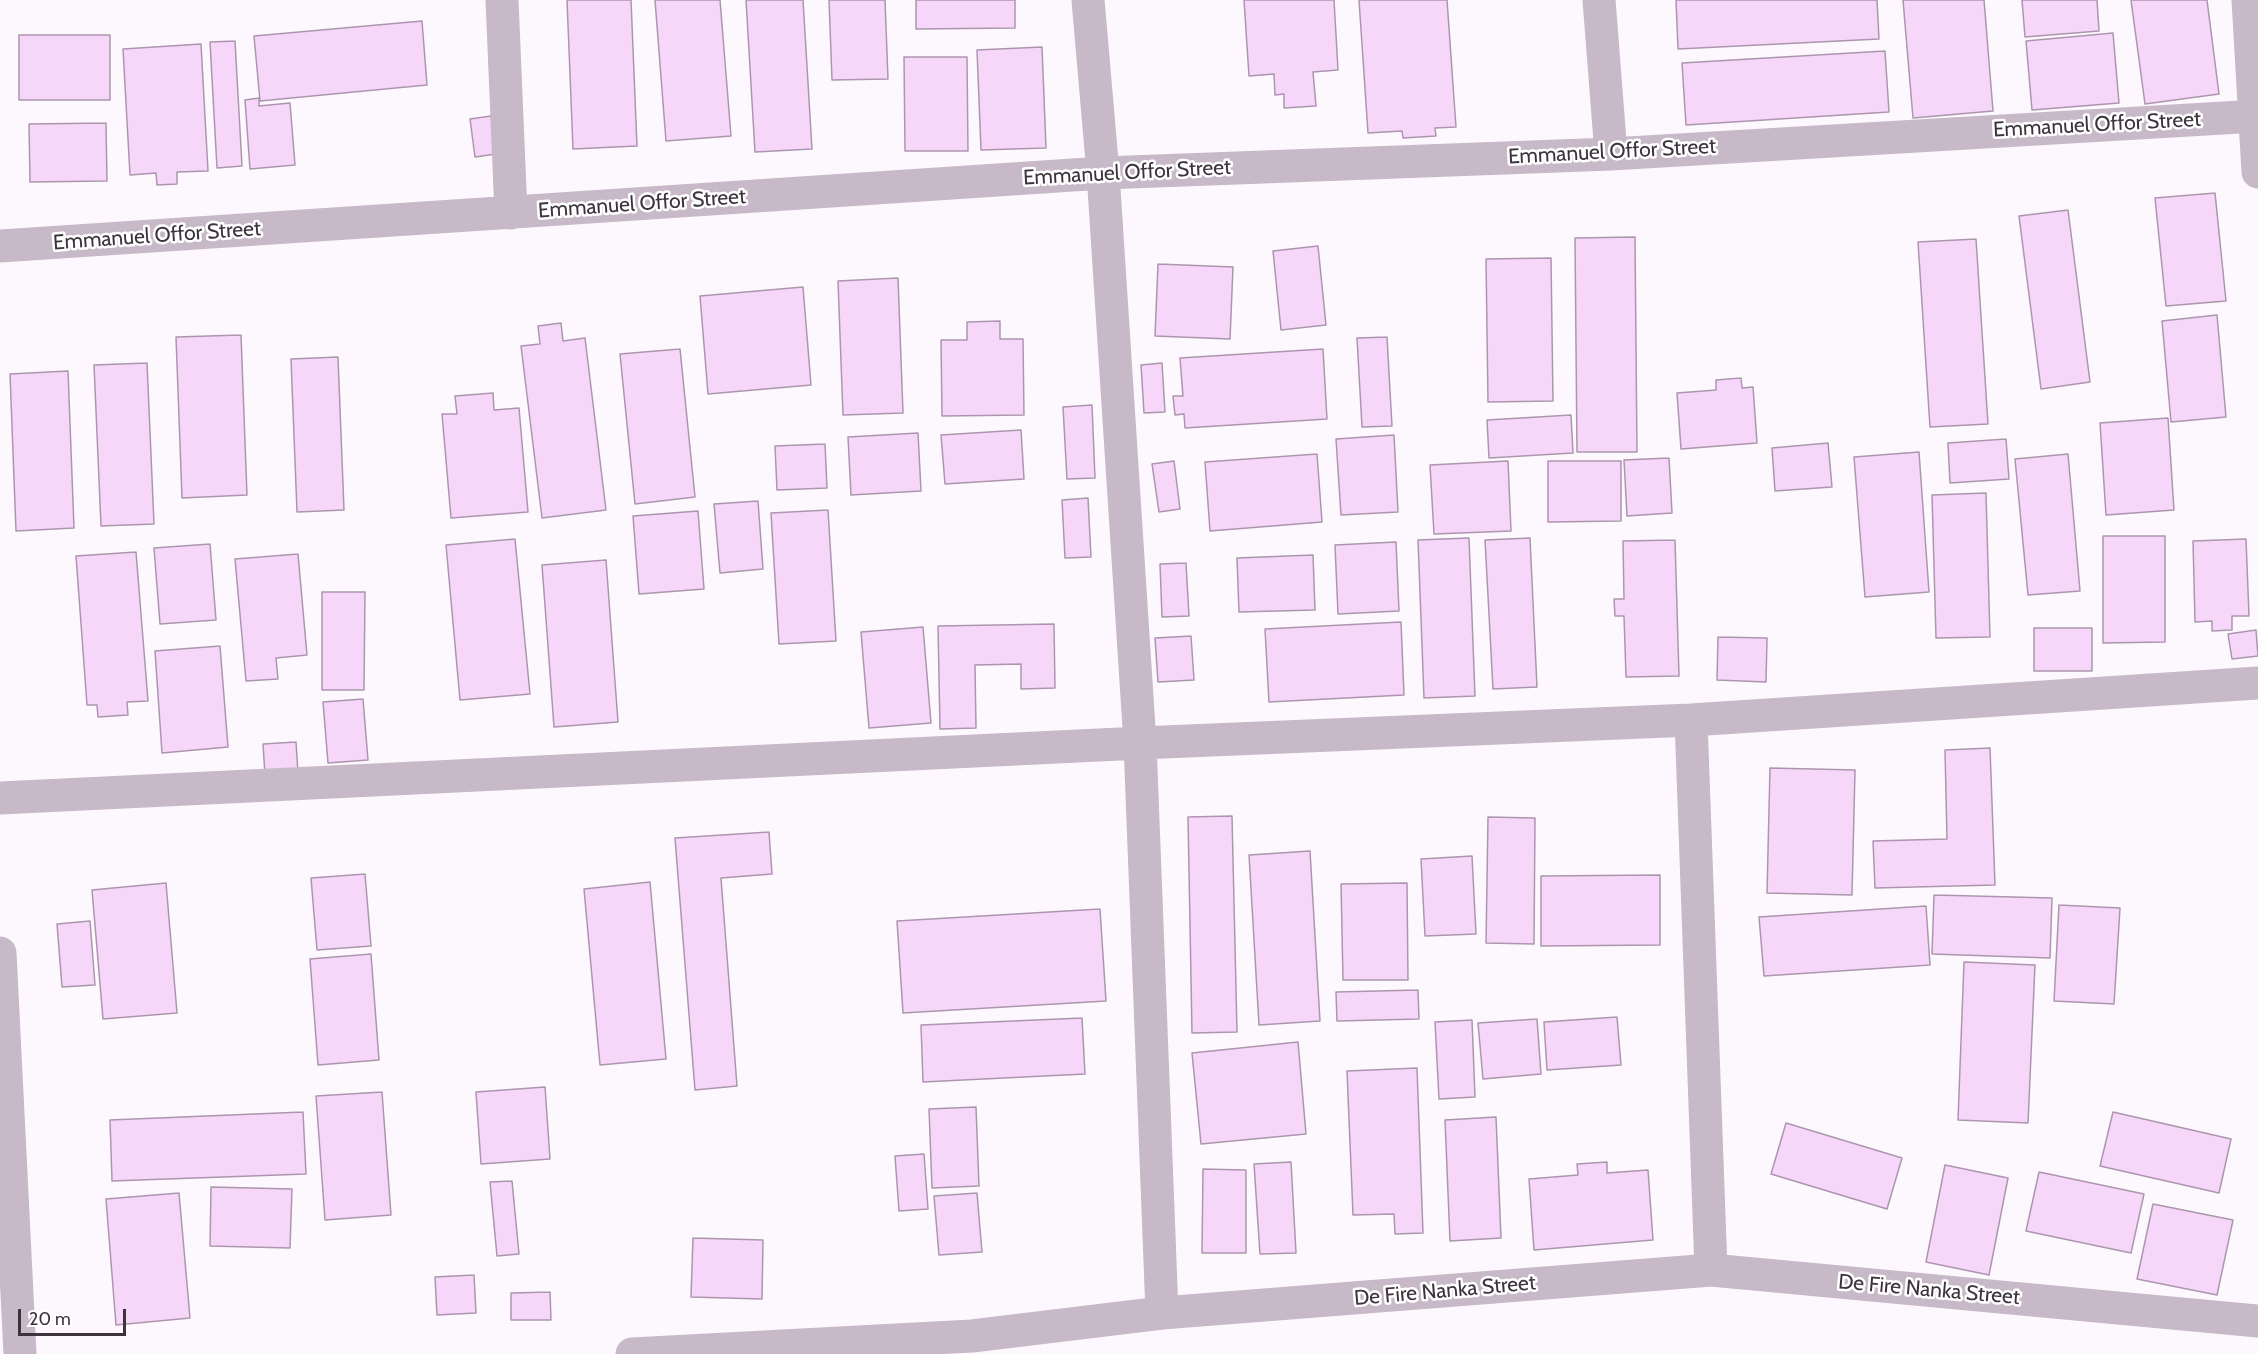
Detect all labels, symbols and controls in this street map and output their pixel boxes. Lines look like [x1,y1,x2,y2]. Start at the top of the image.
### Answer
street label: Emmanuel Offor Street [1992,107,2202,143]
street label: Emmanuel Offor Street [1507,134,1717,170]
street label: Emmanuel Offor Street [1022,155,1232,191]
street label: Emmanuel Offor Street [537,184,747,224]
street label: Emmanuel Offor Street [52,216,262,256]
street label: De Fire Nanka Street [1837,1270,2021,1310]
street label: De Fire Nanka Street [1353,1271,1537,1311]
scale bar [21,1297,129,1335]
text: 20 m [29,1308,71,1330]

